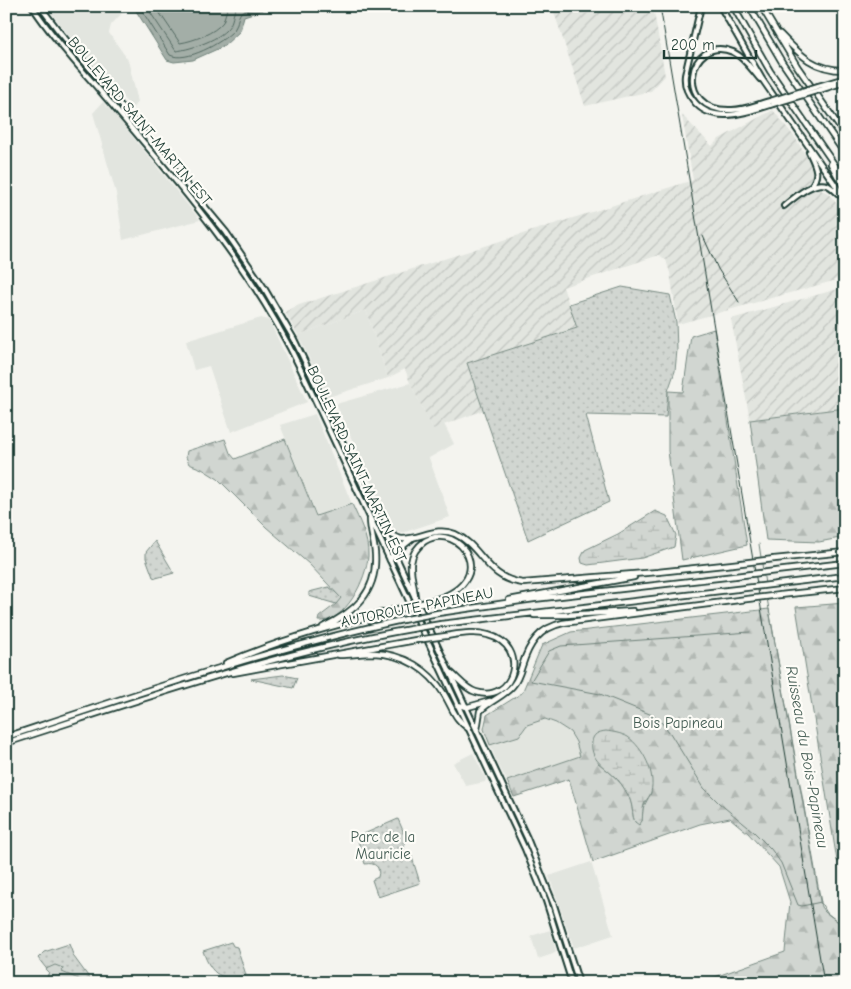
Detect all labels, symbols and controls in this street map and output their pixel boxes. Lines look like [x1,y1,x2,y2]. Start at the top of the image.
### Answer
scale bar [664,28,756,60]
street label: BOULEVARD SAINT-MARTIN EST [64,33,216,209]
text: 200 m [671,36,715,54]
street label: BOULEVARD SAINT-MARTIN EST [303,363,411,565]
street label: AUTOROUTE PAPINEAU [339,583,495,631]
water label: Ruisseau du Bois-Papineau [782,664,832,850]
park label: Bois Papineau [633,714,723,732]
park label: Parc de la Mauricie [351,828,415,863]

